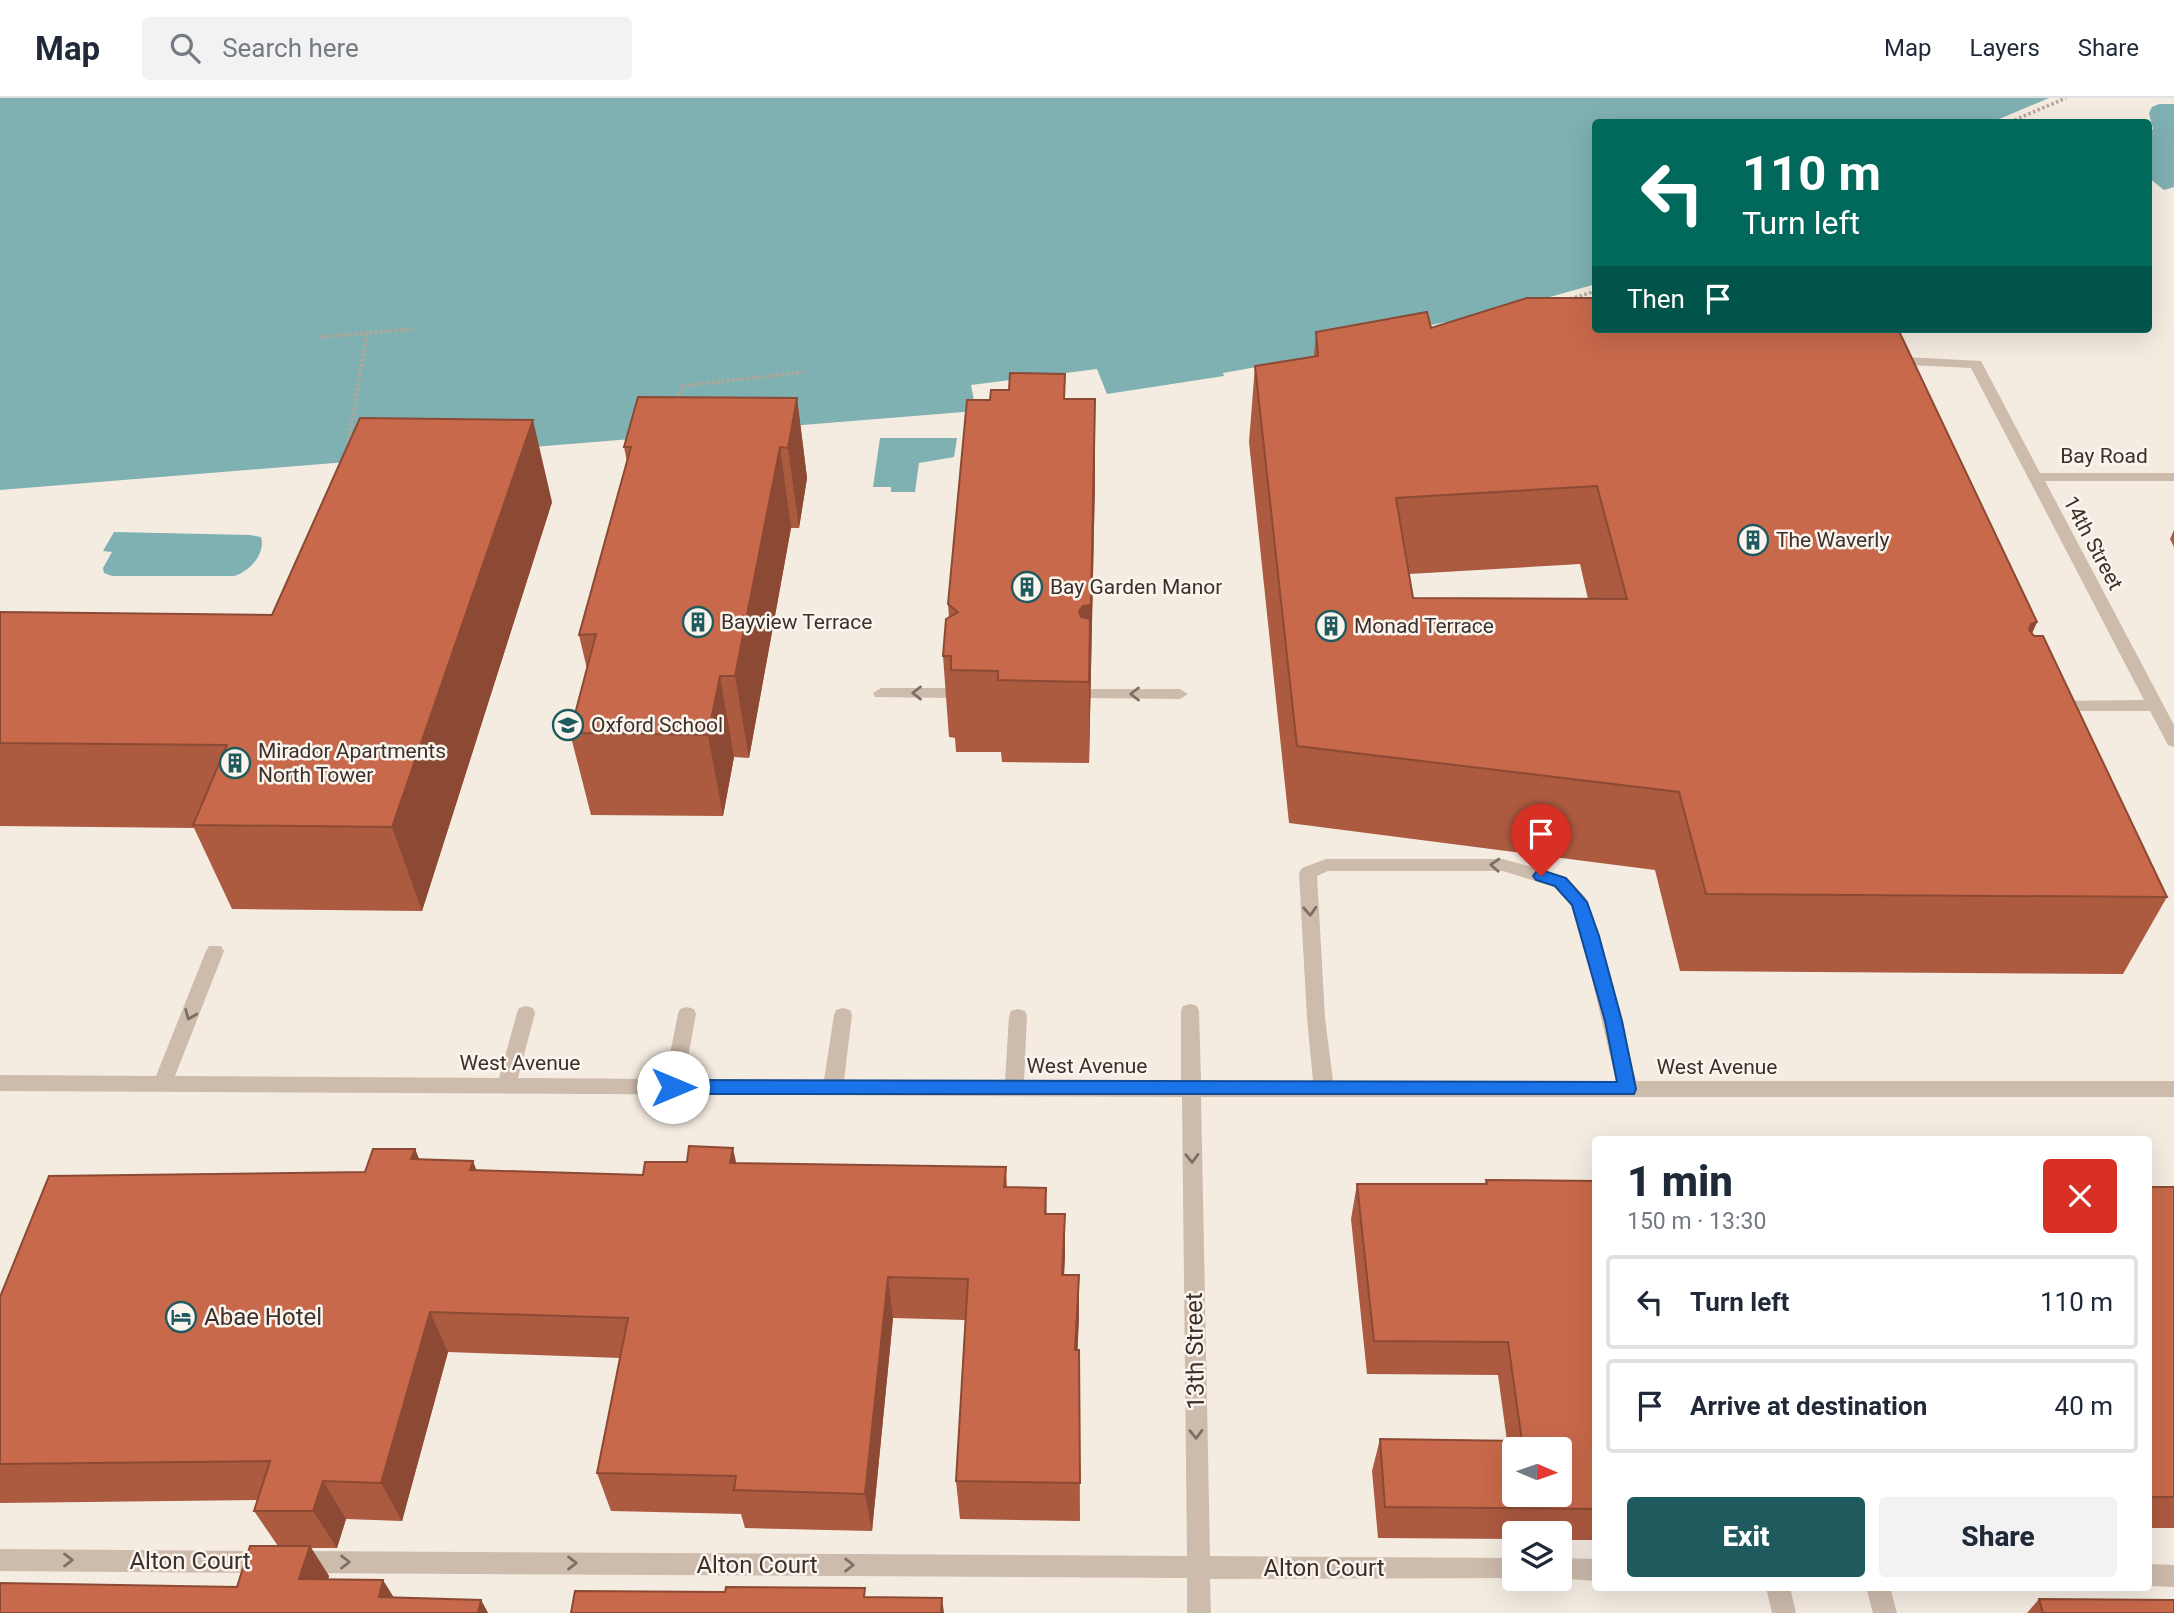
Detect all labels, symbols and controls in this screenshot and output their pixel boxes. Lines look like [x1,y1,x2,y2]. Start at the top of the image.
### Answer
search box [142,17,632,80]
text: Map [35,29,100,68]
icon: search [166,29,204,67]
text: Search here [222,33,359,63]
text: Map [1884,34,1932,62]
text: Layers [1970,34,2040,62]
text: Share [2078,34,2139,62]
text: 110 m [1742,145,1881,202]
icon: left [1627,147,1718,238]
text: Turn left [1742,204,1860,242]
icon: arrive [1699,280,1737,318]
text: Then [1627,284,1685,314]
street label: Bay Road [2060,444,2148,468]
street label: 14th Street [2058,492,2128,594]
building icon: The Waverly [1736,523,1770,557]
place label: The Waverly [1776,528,1889,552]
building icon: Bay Garden Manor [1010,570,1044,604]
place label: Bay Garden Manor [1050,575,1222,599]
building icon: Bayview Terrace [681,605,715,639]
building icon: Monad Terrace [1314,609,1348,643]
place label: Bayview Terrace [721,610,872,634]
place label: Monad Terrace [1354,614,1494,638]
one-way arrow [911,685,921,701]
one-way arrow [1129,686,1140,702]
school or university icon: Oxford School [551,708,585,742]
place label: Oxford School [591,713,723,737]
place label: Mirador Apartments North Tower [258,739,446,787]
building icon: Mirador Apartments North Tower [218,746,252,780]
pin [1511,804,1571,876]
icon: arrive [1522,815,1560,853]
one-way arrow [1489,858,1500,873]
one-way arrow [1302,906,1317,917]
one-way arrow [184,1008,198,1020]
position arrow [636,1050,710,1124]
street label: West Avenue [459,1051,581,1075]
street label: West Avenue [1026,1054,1148,1078]
street label: West Avenue [1656,1055,1778,1079]
one-way arrow [1184,1153,1200,1164]
text: 1 min [1627,1157,1733,1206]
button: close [2043,1159,2117,1233]
text: 150 m · 13:30 [1627,1208,1766,1235]
icon: left [1631,1283,1669,1321]
text: Turn left [1690,1287,1789,1317]
text: 110 m [2040,1287,2113,1317]
street label: 13th Street [1180,1292,1210,1410]
hotel icon: Abae Hotel [164,1300,198,1334]
place label: Abae Hotel [204,1303,322,1331]
icon: arrive [1631,1387,1669,1425]
text: Arrive at destination [1690,1391,1927,1421]
text: 40 m [2055,1391,2113,1421]
one-way arrow [1188,1430,1204,1440]
north arrow [1502,1437,1572,1507]
map controls [1502,1437,1572,1591]
button: Exit [1627,1497,1865,1577]
button: Share [1879,1497,2117,1577]
button: layers [1502,1521,1572,1591]
street label: Alton Court [129,1547,251,1575]
street label: Alton Court [696,1551,818,1579]
one-way arrow [63,1552,74,1568]
one-way arrow [340,1554,350,1570]
street label: Alton Court [1263,1554,1385,1582]
one-way arrow [567,1556,578,1571]
one-way arrow [844,1557,854,1573]

